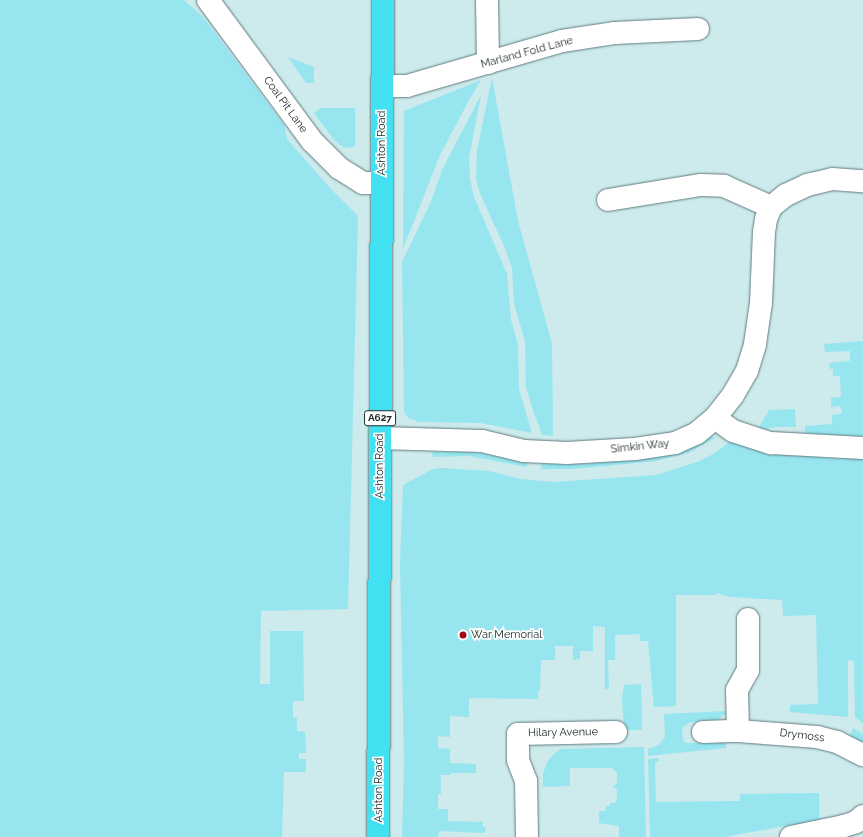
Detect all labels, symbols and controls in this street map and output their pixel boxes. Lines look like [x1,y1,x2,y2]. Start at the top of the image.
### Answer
street label: Marland Fold Lane [479,34,575,72]
street label: Coal Pit Lane [260,74,310,136]
street label: Ashton Road [375,111,389,175]
road number: A627 [364,410,396,426]
street label: Ashton Road [373,434,387,498]
street label: Simkin Way [610,437,670,457]
place label: War Memorial [471,628,542,642]
marker: War Memorial [458,630,468,640]
street label: Hilary Avenue [528,726,598,740]
street label: Drymoss [779,727,825,745]
street label: Ashton Road [372,758,386,822]

